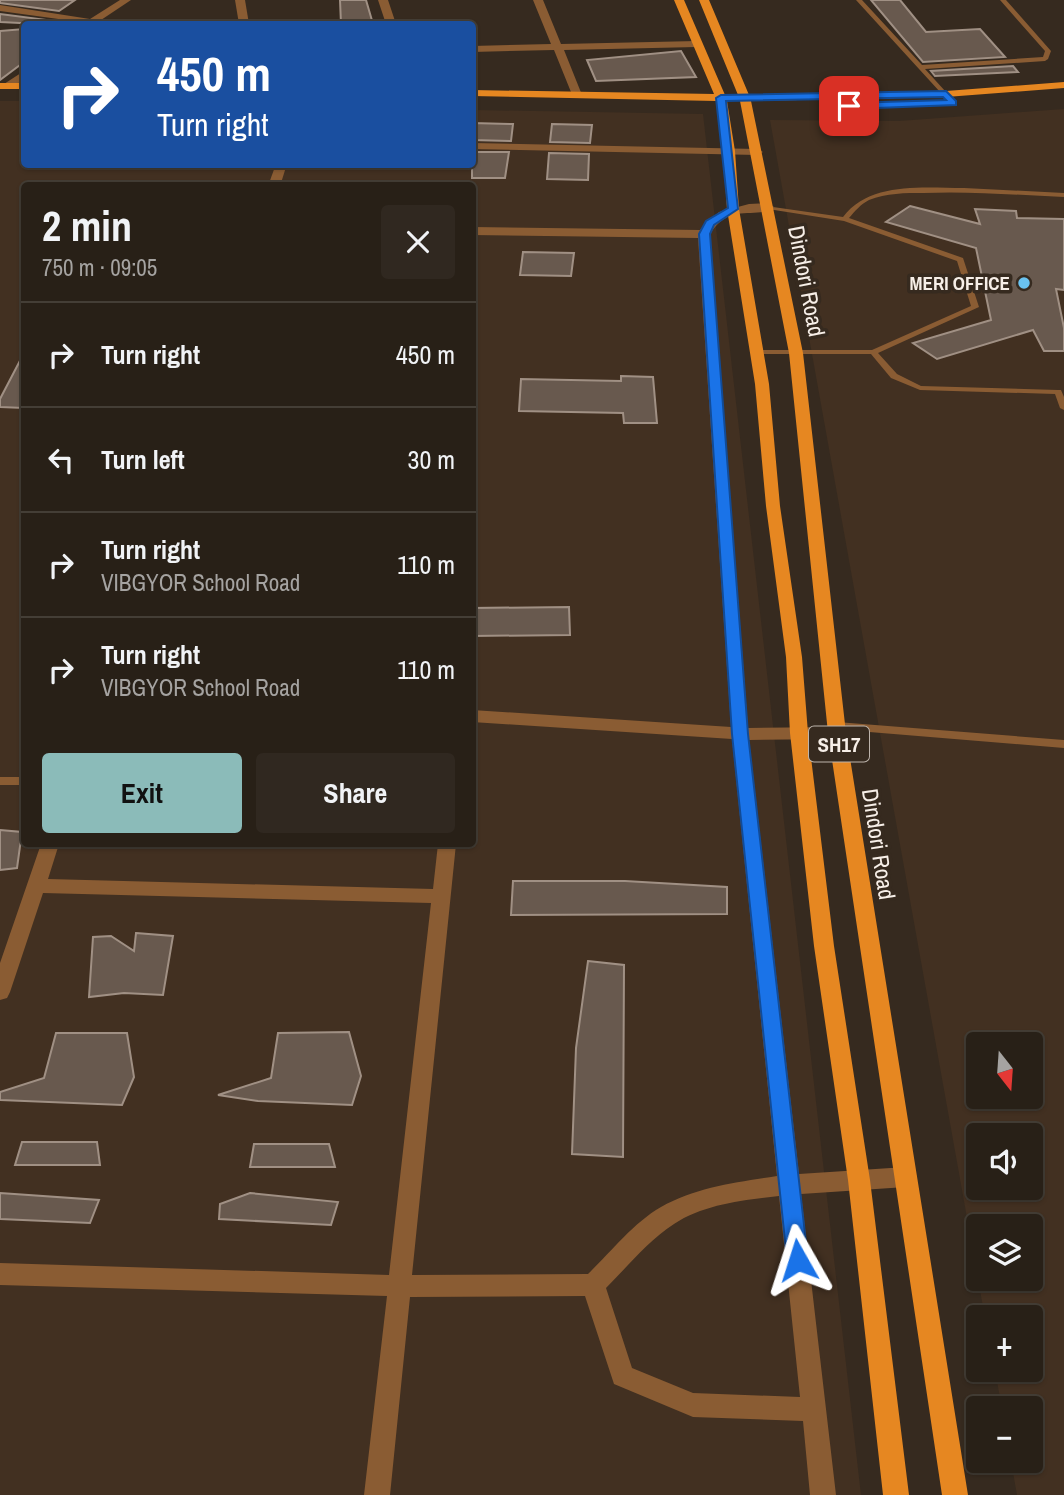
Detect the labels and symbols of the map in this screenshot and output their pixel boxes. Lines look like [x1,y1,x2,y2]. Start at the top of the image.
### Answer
pin [819,76,879,136]
street label: Dindori Road [781,223,833,339]
place label: MERI OFFICE [910,270,1010,296]
marker: MERI OFFICE [1016,275,1032,291]
road number: SH17 [809,726,869,762]
street label: Dindori Road [855,786,903,902]
north arrow [966,1032,1043,1110]
position arrow [761,1223,835,1297]

